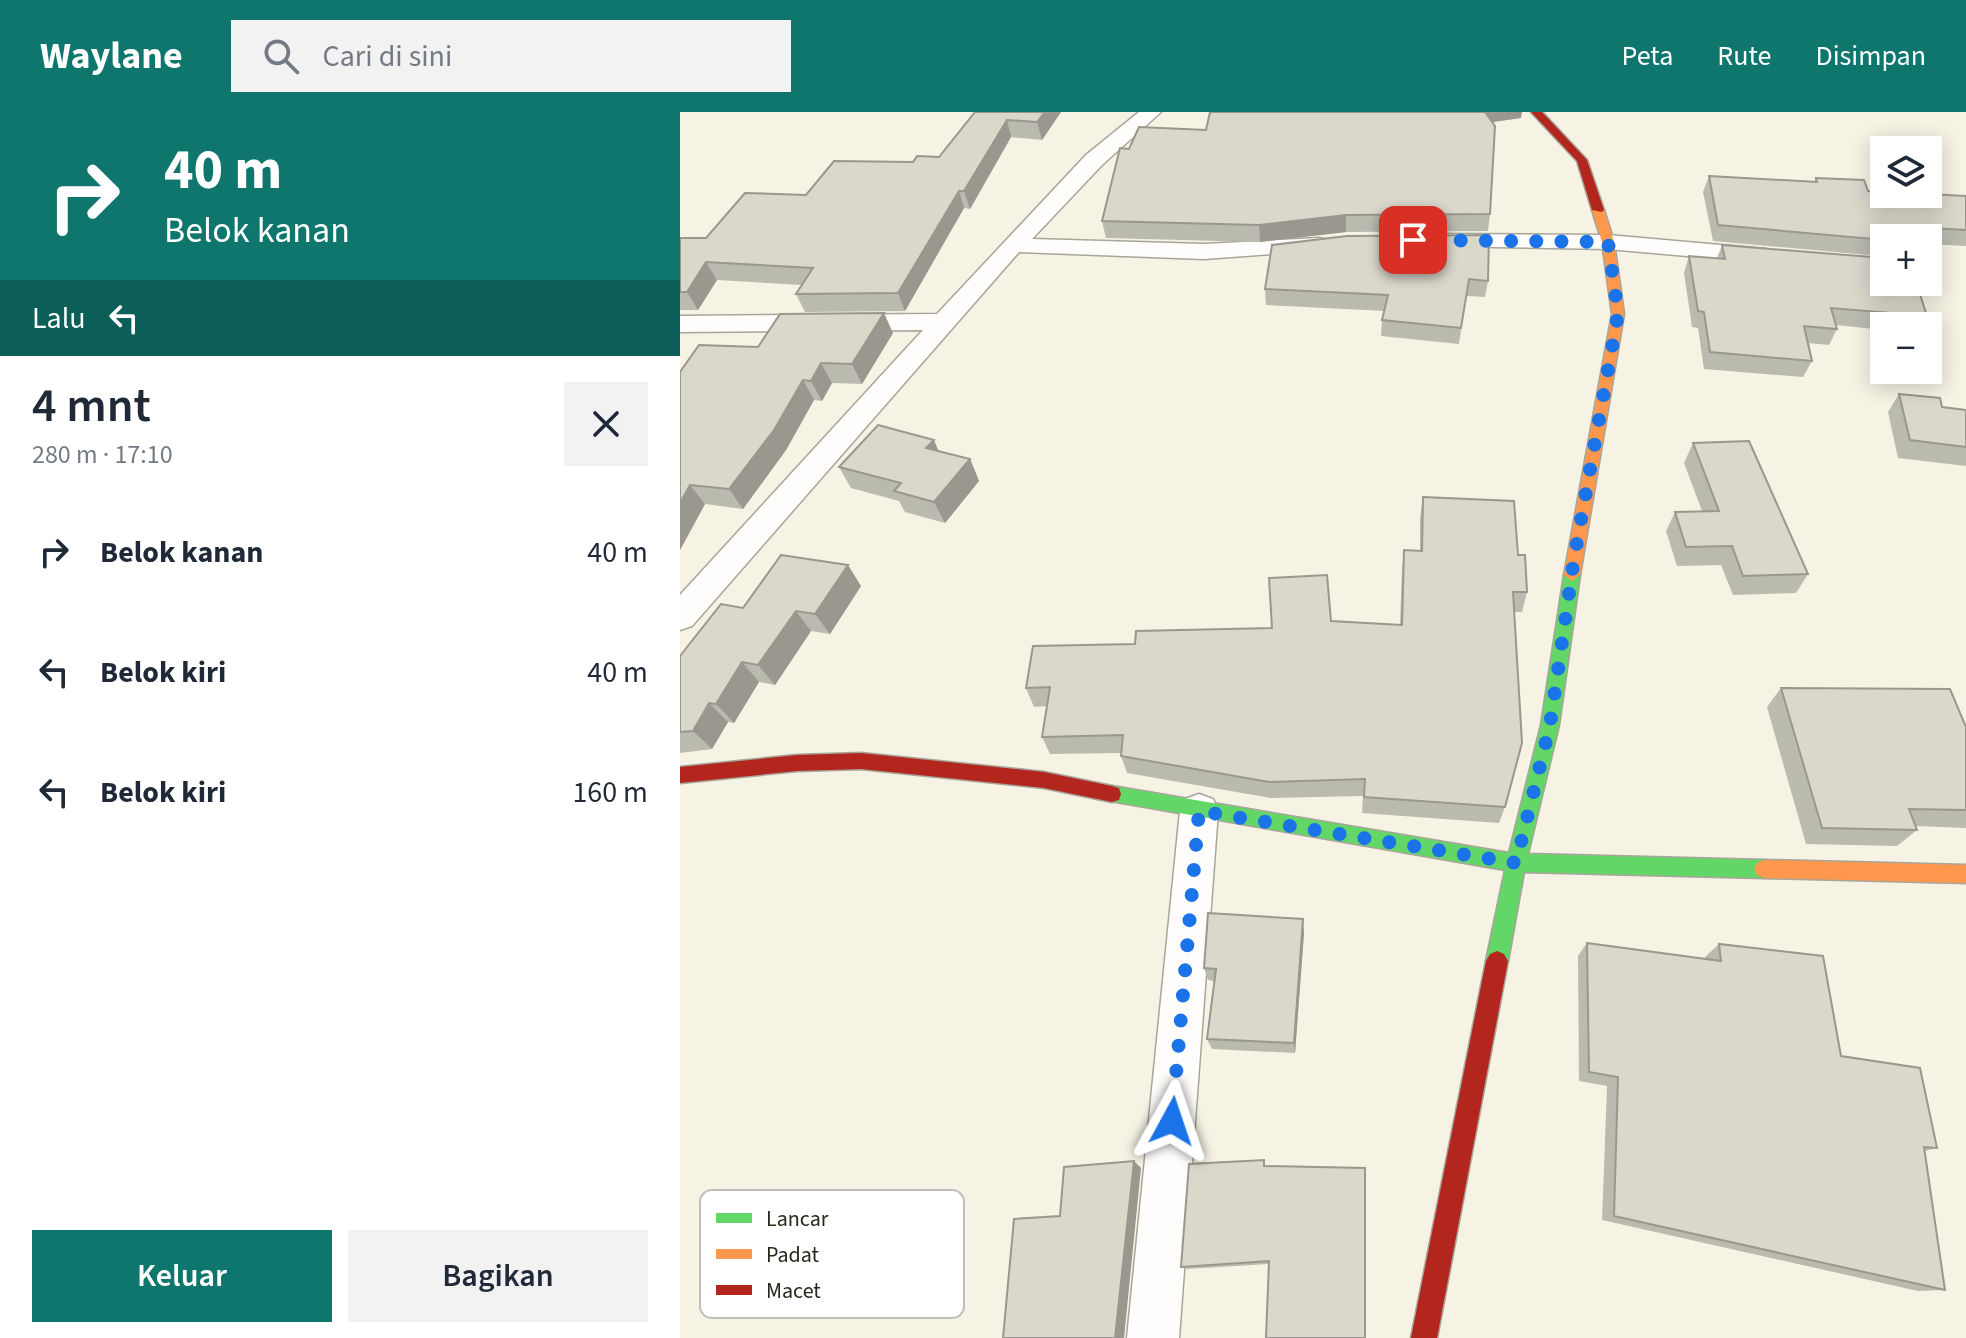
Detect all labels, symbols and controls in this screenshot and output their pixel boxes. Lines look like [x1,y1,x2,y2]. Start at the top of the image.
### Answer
search box [231,20,791,92]
text: Waylane [40,29,183,83]
icon: search [259,34,303,78]
text: Cari di sini [323,35,452,78]
text: Peta [1622,36,1673,76]
text: Rute [1717,36,1771,76]
text: Disimpan [1815,36,1926,76]
text: 40 m [164,131,282,210]
map controls [1870,136,1942,384]
button: layers [1870,136,1942,208]
icon: right [32,144,136,248]
text: Belok kanan [164,205,350,256]
pin [1379,206,1447,274]
icon: arrive [1391,218,1435,262]
button: + [1870,224,1942,296]
icon: left [102,296,146,340]
text: Lalu [32,297,86,340]
button: − [1870,312,1942,384]
text: 4 mnt [32,372,151,440]
button: close [564,382,648,466]
text: 280 m · 17:10 [32,436,173,473]
icon: right [32,530,76,574]
text: Belok kanan [100,531,263,574]
text: 40 m [587,531,648,574]
icon: left [32,650,76,694]
text: Belok kiri [100,651,226,694]
text: 40 m [587,651,648,694]
icon: left [32,770,76,814]
text: Belok kiri [100,771,226,814]
text: 160 m [572,771,648,814]
position arrow [1130,1079,1214,1163]
legend [700,1190,964,1318]
text: Lancar [766,1203,829,1235]
button: Keluar [32,1230,332,1322]
button: Bagikan [348,1230,648,1322]
text: Padat [766,1239,820,1271]
text: Macet [766,1275,821,1307]

